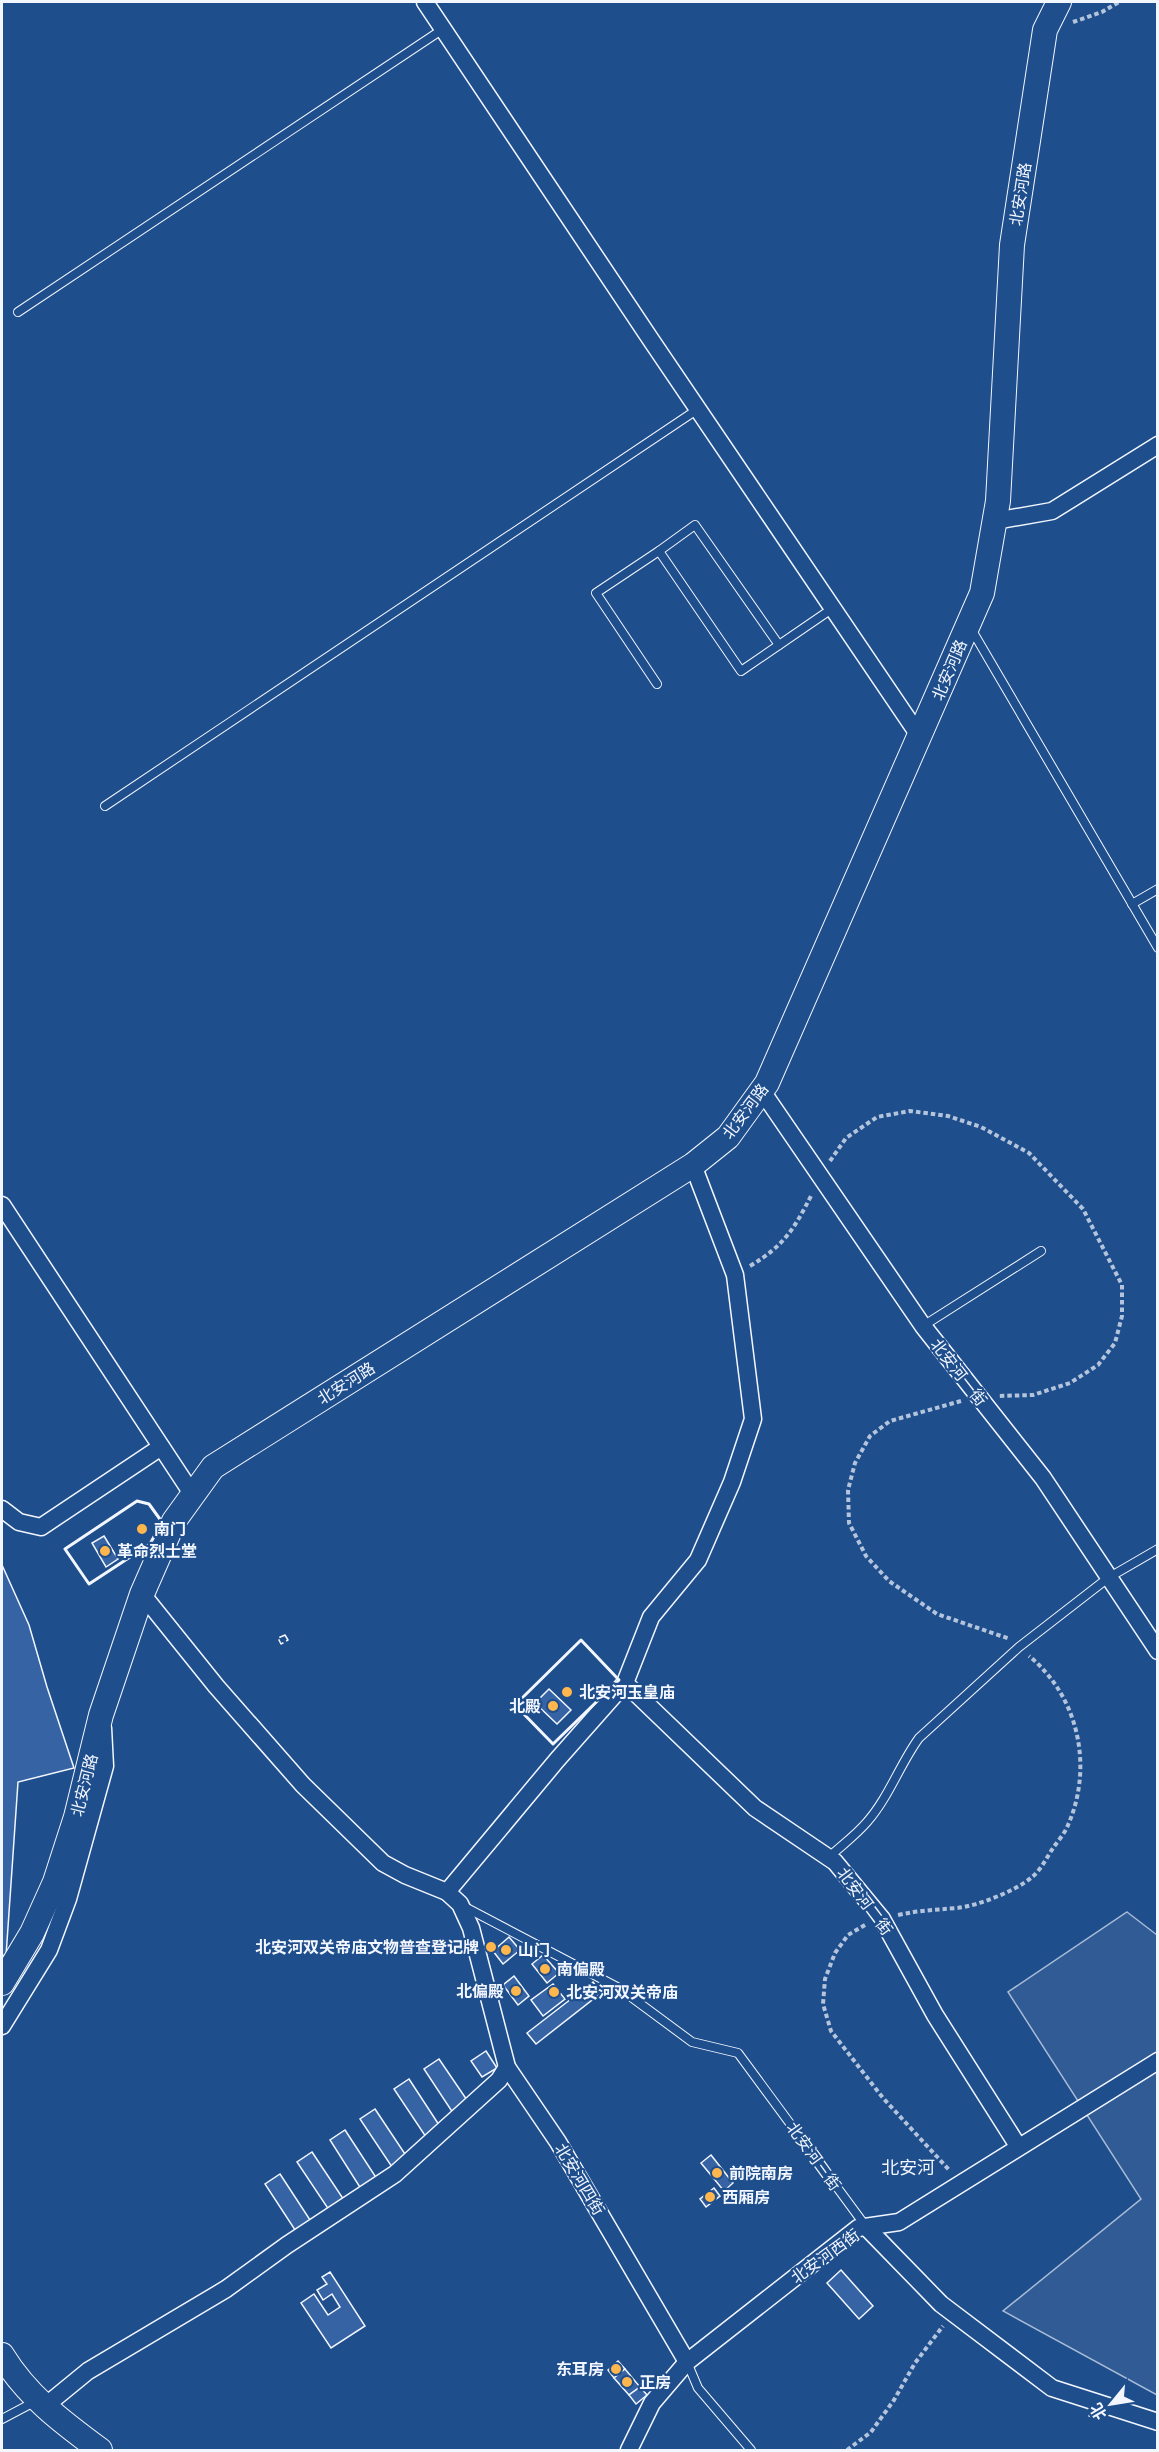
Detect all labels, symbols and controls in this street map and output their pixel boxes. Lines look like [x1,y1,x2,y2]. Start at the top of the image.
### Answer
street label: 北安河路 [1004,161,1036,227]
street label: 北安河路 [926,636,972,704]
street label: 北安河路 [717,1079,773,1143]
street label: 北安河一街 [926,1334,992,1410]
street label: 北安河路 [313,1357,379,1409]
place label: 南门 [154,1518,186,1540]
marker: 南门 [135,1522,149,1536]
place label: 革命烈士堂 [117,1540,197,1562]
marker: 革命烈士堂 [98,1544,112,1558]
place label: 北安河玉皇庙 [579,1681,675,1703]
marker: 北安河玉皇庙 [560,1685,574,1699]
place label: 北殿 [509,1695,541,1717]
marker: 北殿 [546,1699,560,1713]
street label: 北安河路 [66,1751,102,1819]
street label: 北安河二街 [832,1862,898,1940]
place label: 北安河双关帝庙文物普查登记牌 [255,1936,479,1958]
place label: 山门 [518,1939,550,1961]
marker: 北安河双关帝庙文物普查登记牌 [484,1940,498,1954]
marker: 山门 [499,1943,513,1957]
place label: 南偏殿 [557,1958,605,1980]
marker: 南偏殿 [538,1962,552,1976]
place label: 北偏殿 [456,1980,504,2002]
place label: 北安河双关帝庙 [566,1981,678,2003]
marker: 北偏殿 [509,1984,523,1998]
marker: 北安河双关帝庙 [547,1985,561,1999]
street label: 北安河三街 [782,2117,846,2195]
street label: 北安河四街 [550,2139,610,2219]
district label: 北安河 [881,2155,935,2179]
place label: 前院南房 [729,2162,793,2184]
marker: 前院南房 [710,2166,724,2180]
place label: 西厢房 [722,2186,770,2208]
marker: 西厢房 [703,2190,717,2204]
street label: 北安河西街 [786,2224,864,2288]
place label: 东耳房 [556,2358,604,2380]
marker: 东耳房 [609,2362,623,2376]
place label: 正房 [639,2371,671,2393]
north arrow [1081,2374,1141,2434]
marker: 正房 [620,2375,634,2389]
text: 北 [1084,2399,1112,2424]

